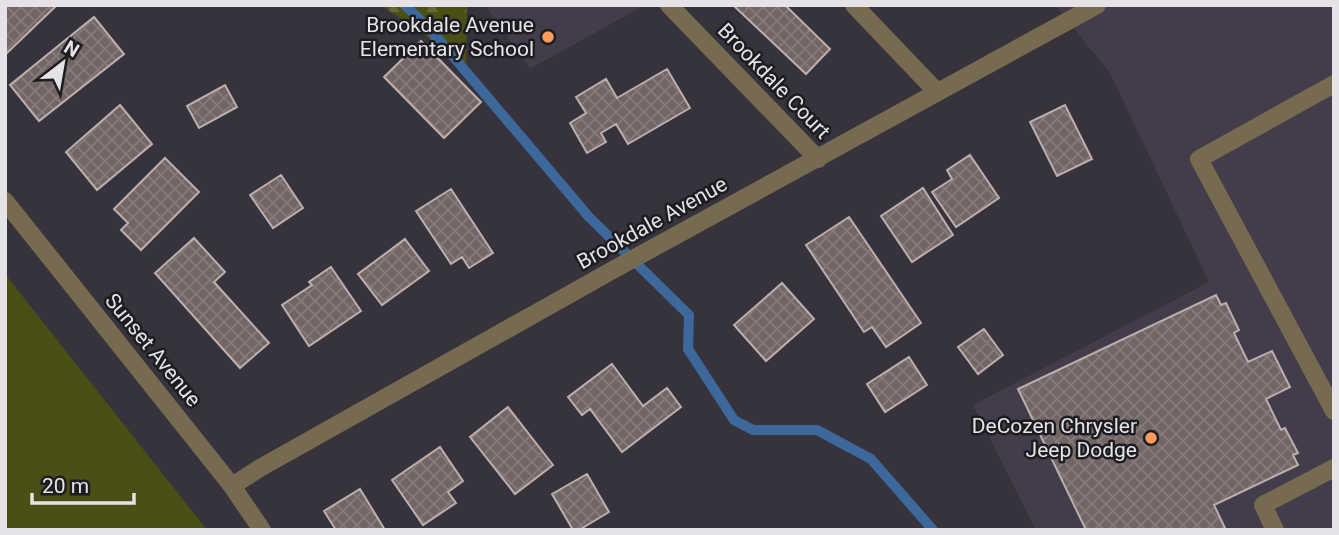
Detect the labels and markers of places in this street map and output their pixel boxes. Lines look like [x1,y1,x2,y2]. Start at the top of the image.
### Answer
place label: Brookdale Avenue Elementary School [360,13,534,61]
marker: Brookdale Avenue Elementary School [540,29,556,45]
place label: DeCozen Chrysler Jeep Dodge [972,414,1137,462]
marker: DeCozen Chrysler Jeep Dodge [1143,430,1159,446]

